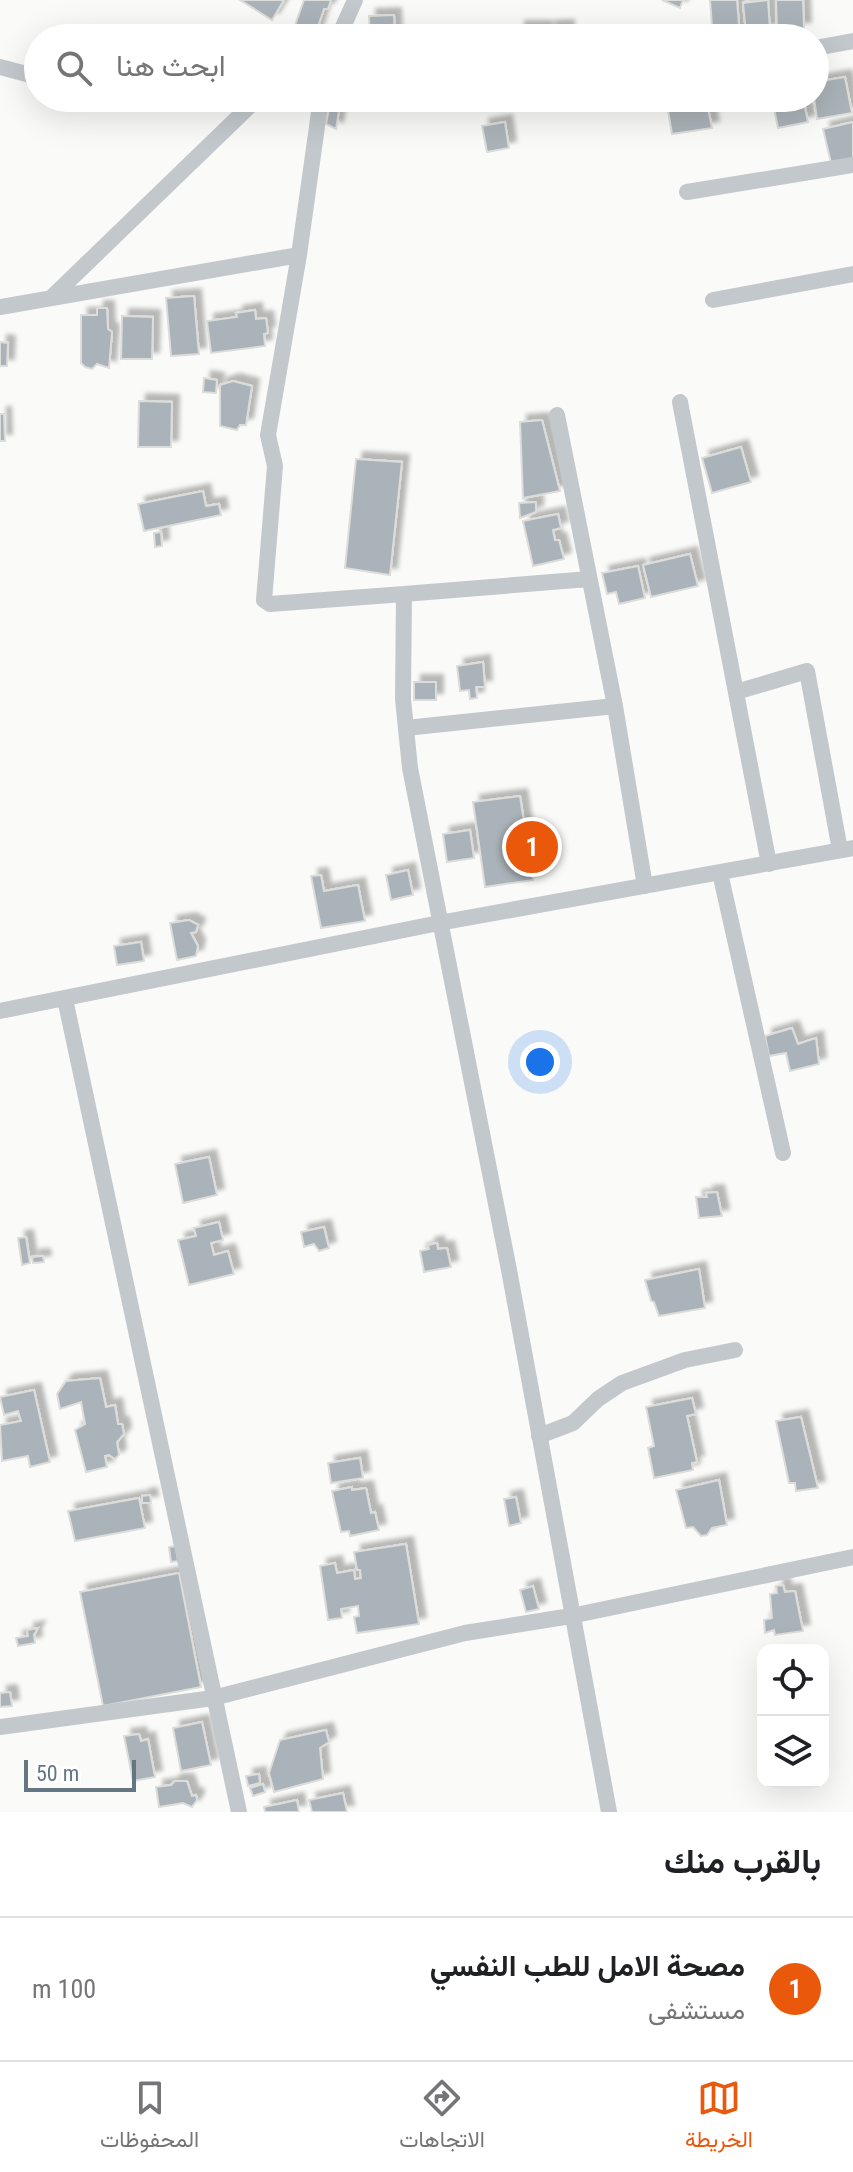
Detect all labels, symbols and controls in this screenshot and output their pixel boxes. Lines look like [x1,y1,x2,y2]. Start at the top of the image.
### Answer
search box [24,24,829,112]
icon: search [52,46,96,90]
text: ابحث هنا [116,48,226,83]
pin: 1 [506,817,558,877]
your location [520,1042,560,1082]
map controls [757,1644,829,1788]
button: locate [757,1644,829,1716]
button: layers [757,1716,829,1788]
scale bar [24,1756,136,1792]
text: 50 m [36,1761,79,1786]
text: بالقرب منك [664,1841,821,1881]
text: مصحة الامل للطب النفسي [430,1948,745,1983]
text: 100 m [32,1974,96,2004]
text: 1 [788,1974,802,2004]
text: مستشفى [648,1995,745,2025]
tab: المحفوظات [100,2076,199,2159]
tab: الاتجاهات [399,2076,485,2159]
tab: الخريطة [685,2076,753,2159]

